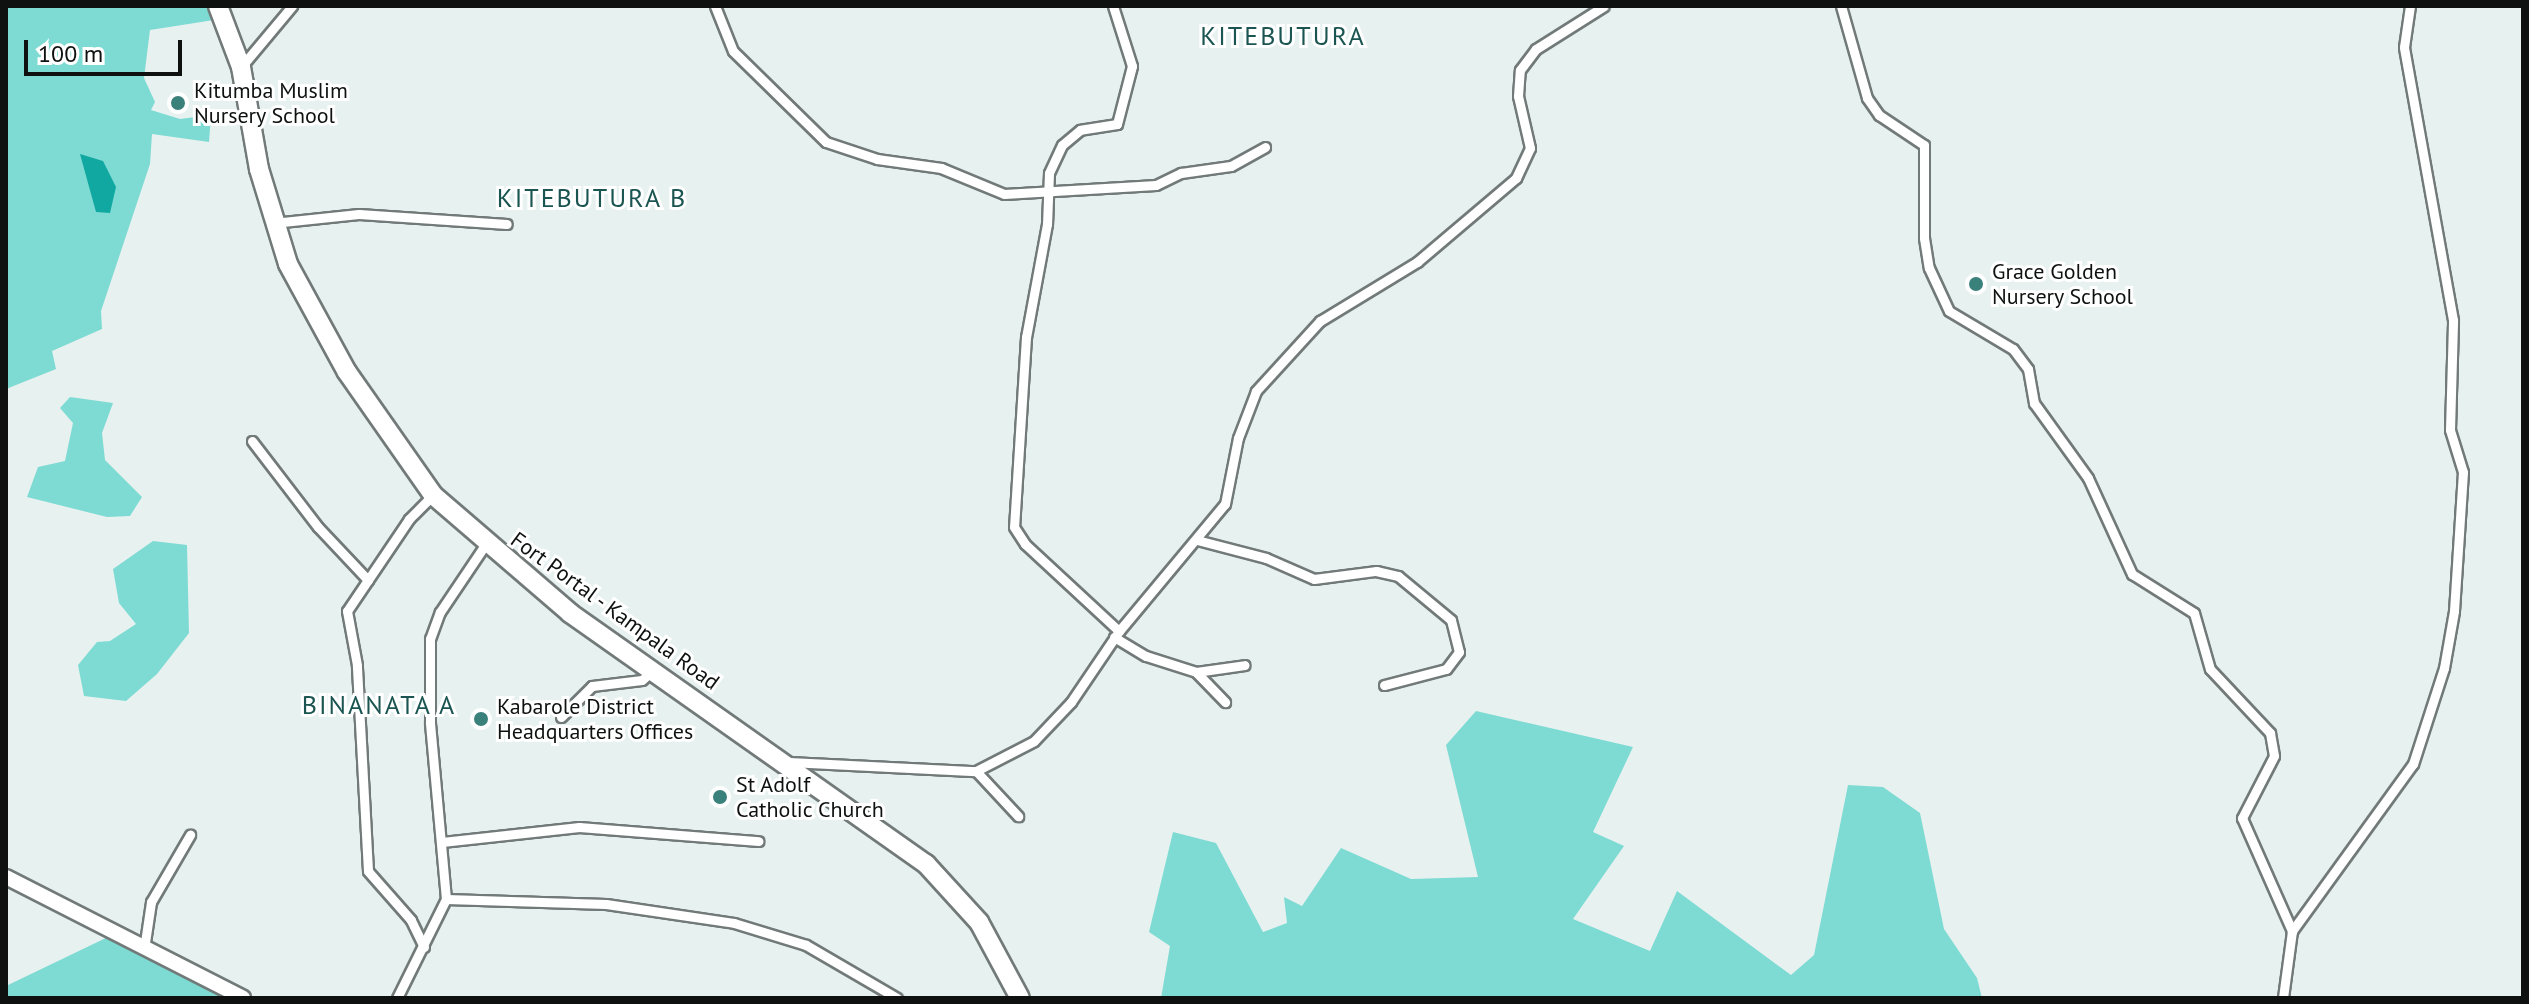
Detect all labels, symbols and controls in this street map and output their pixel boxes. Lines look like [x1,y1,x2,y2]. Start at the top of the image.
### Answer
district label: KITEBUTURA [1200,20,1366,52]
scale bar [28,24,186,74]
text: 100 m [38,38,103,69]
place label: Kitumba Muslim Nursery School [194,77,348,128]
marker: Kitumba Muslim Nursery School [169,94,187,112]
district label: KITEBUTURA B [496,182,688,214]
place label: Grace Golden Nursery School [1992,258,2134,310]
marker: Grace Golden Nursery School [1967,275,1985,293]
street label: Fort Portal - Kampala Road [504,525,726,697]
district label: BINANATA A [301,689,457,721]
place label: Kabarole District Headquarters Offices [497,693,693,744]
marker: Kabarole District Headquarters Offices [472,710,490,728]
place label: St Adolf Catholic Church [736,771,884,822]
marker: St Adolf Catholic Church [711,788,729,806]

